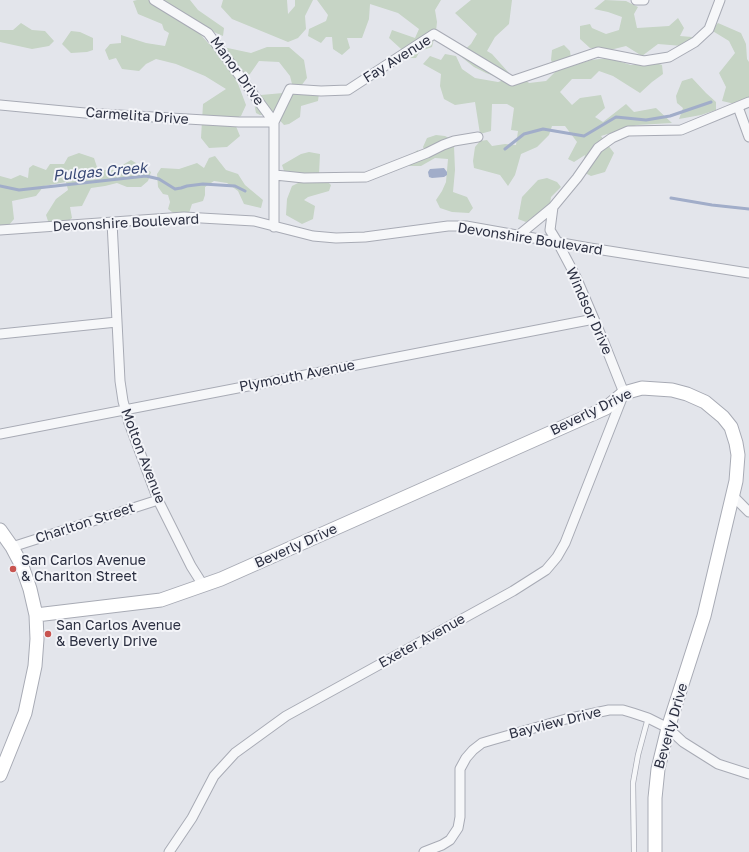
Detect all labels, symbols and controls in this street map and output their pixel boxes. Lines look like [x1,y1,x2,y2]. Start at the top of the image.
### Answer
street label: Fay Avenue [360,32,434,86]
street label: Manor Drive [207,33,267,109]
street label: Carmelita Drive [85,104,189,128]
water label: Pulgas Creek [52,159,148,185]
street label: Devonshire Boulevard [52,211,200,235]
street label: Devonshire Boulevard [456,219,604,259]
street label: Windsor Drive [562,265,616,357]
street label: Plymouth Avenue [238,357,356,395]
street label: Beverly Drive [548,385,634,439]
street label: Molton Avenue [117,406,169,506]
street label: Charlton Street [33,499,137,547]
street label: Beverly Drive [252,520,340,572]
place label: San Carlos Avenue & Charlton Street [21,553,146,586]
marker: San Carlos Avenue & Charlton Street [8,564,18,574]
street label: Exeter Avenue [376,610,468,672]
place label: San Carlos Avenue & Beverly Drive [56,618,181,650]
marker: San Carlos Avenue & Beverly Drive [43,629,53,639]
street label: Beverly Drive [651,681,691,771]
street label: Bayview Drive [507,703,603,743]

